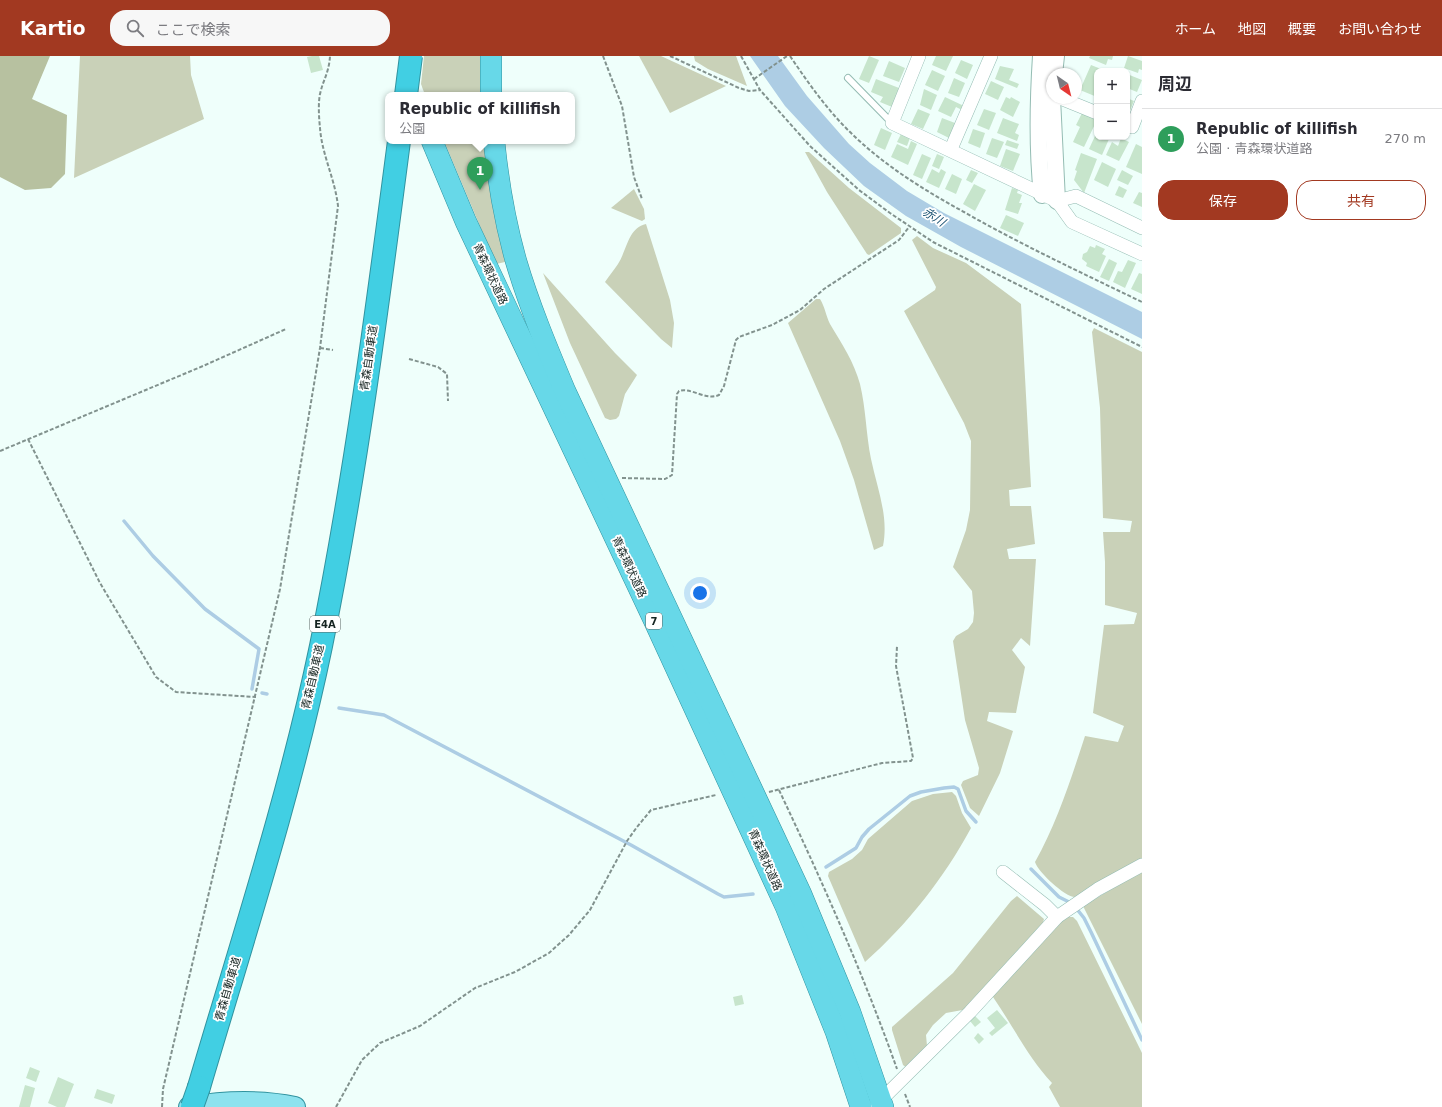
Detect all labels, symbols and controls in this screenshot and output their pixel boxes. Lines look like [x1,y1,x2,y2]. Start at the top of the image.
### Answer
search box [110,10,390,46]
text: Kartio [20,17,86,39]
icon: search [124,17,146,39]
text: ここで検索 [156,21,231,39]
text: ホーム [1174,21,1216,37]
text: 地図 [1238,21,1266,37]
text: 概要 [1288,21,1316,37]
text: お問い合わせ [1338,21,1422,37]
north arrow [1046,68,1082,104]
map controls [1094,68,1130,140]
button: + [1094,68,1130,104]
text: 周辺 [1158,74,1192,94]
popup [385,92,575,144]
text: Republic of killifish [399,100,561,118]
button: − [1094,104,1130,140]
text: Republic of killifish [1196,120,1358,138]
text: 公園 [399,121,425,136]
text: 1 [1166,131,1176,146]
text: 270 m [1384,131,1426,146]
text: 公園 · 青森環状道路 [1196,141,1312,156]
pin: 1 [467,157,493,190]
button: 保存 [1158,180,1288,220]
button: 共有 [1296,180,1426,220]
water label: 赤川 [920,205,950,230]
street label: 青森環状道路 [470,241,510,307]
street label: 青森自動車道 [358,324,380,392]
street label: 青森環状道路 [609,534,649,600]
your location [690,583,710,603]
road number: 7 [646,613,662,629]
road number: E4A [310,616,340,632]
street label: 青森自動車道 [299,643,327,711]
street label: 青森環状道路 [746,827,784,893]
street label: 青森自動車道 [213,955,243,1023]

